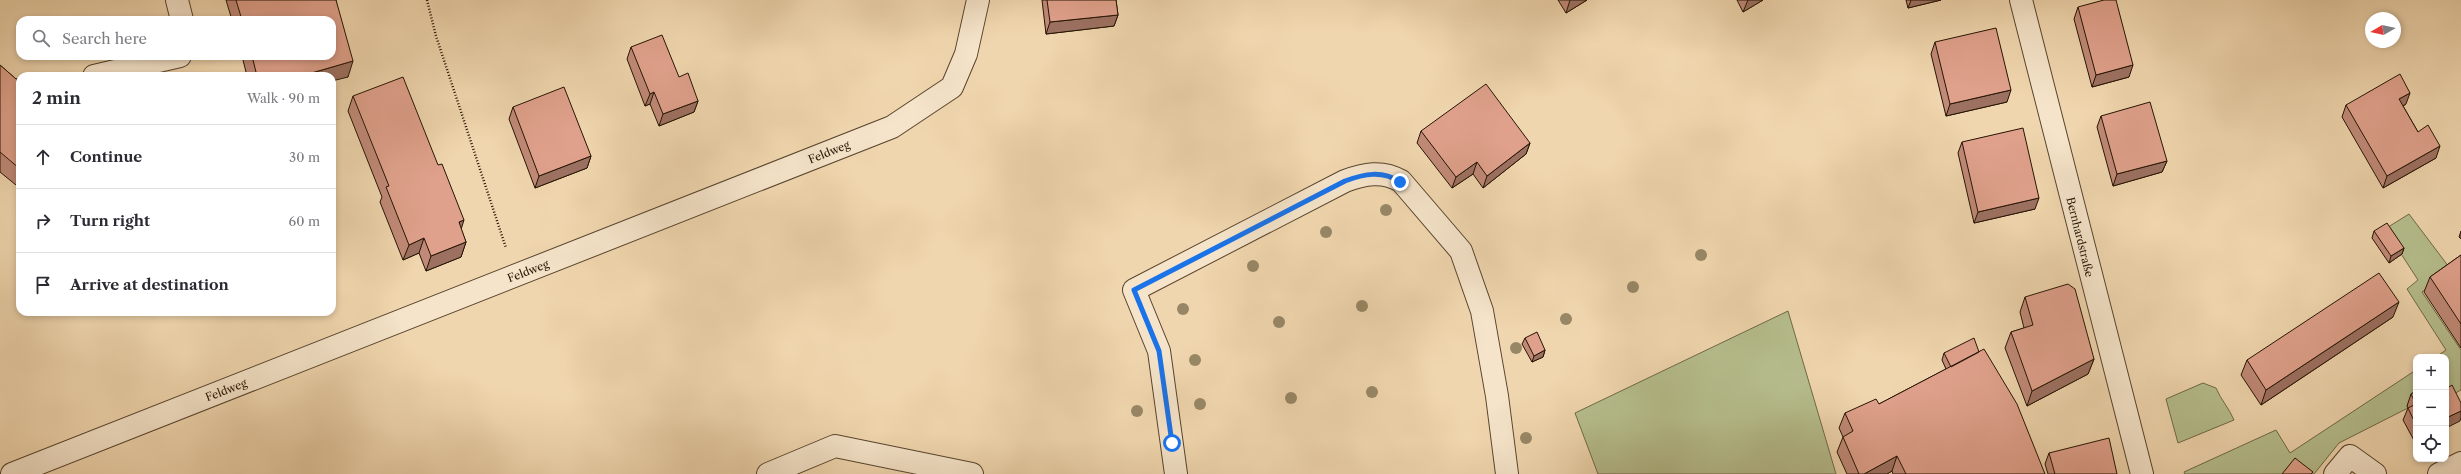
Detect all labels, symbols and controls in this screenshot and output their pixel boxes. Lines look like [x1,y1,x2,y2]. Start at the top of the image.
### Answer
north arrow [2365,12,2401,48]
search box [16,16,336,60]
icon: search [30,27,52,49]
text: Search here [62,29,147,48]
text: 2 min [32,88,81,108]
text: Walk · 90 m [247,90,320,106]
street label: Feldweg [806,137,852,167]
icon: ahead [32,146,54,168]
text: Continue [70,147,142,166]
text: 30 m [289,149,320,165]
route end [1391,173,1409,191]
street label: Bernhardstraße [2063,196,2097,278]
icon: right [32,210,54,232]
text: Turn right [70,211,150,230]
text: 60 m [289,213,320,229]
street label: Feldweg [505,257,551,285]
icon: arrive [32,274,54,296]
text: Arrive at destination [70,275,229,294]
map controls [2413,354,2449,462]
button: + [2413,354,2449,390]
street label: Feldweg [203,376,249,404]
button: − [2413,390,2449,426]
button: locate [2413,426,2449,462]
route start [1163,434,1181,452]

